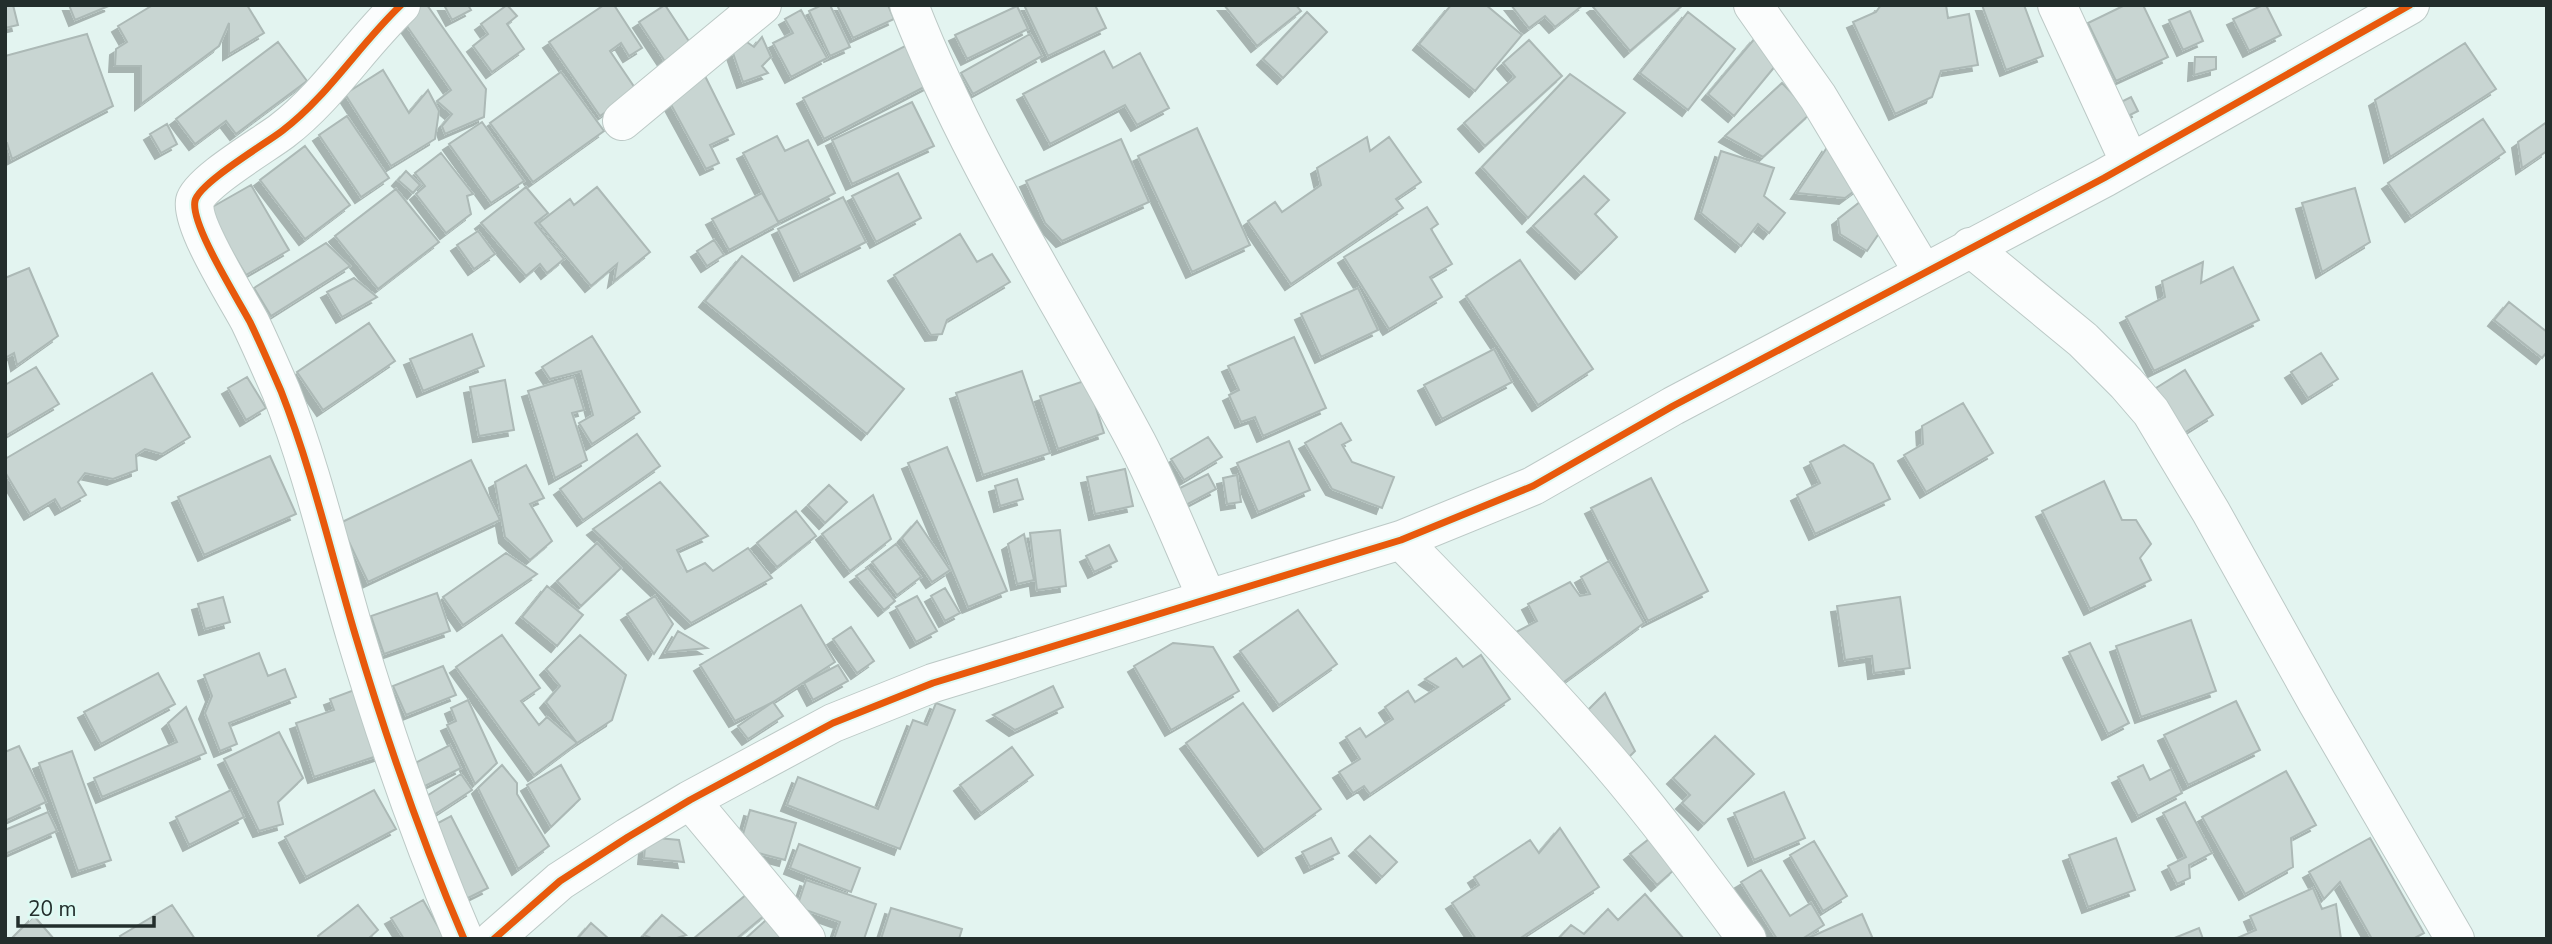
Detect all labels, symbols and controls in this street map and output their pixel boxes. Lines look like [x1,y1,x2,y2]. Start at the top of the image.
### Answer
scale bar [18,884,154,928]
text: 20 m [28,895,77,923]

